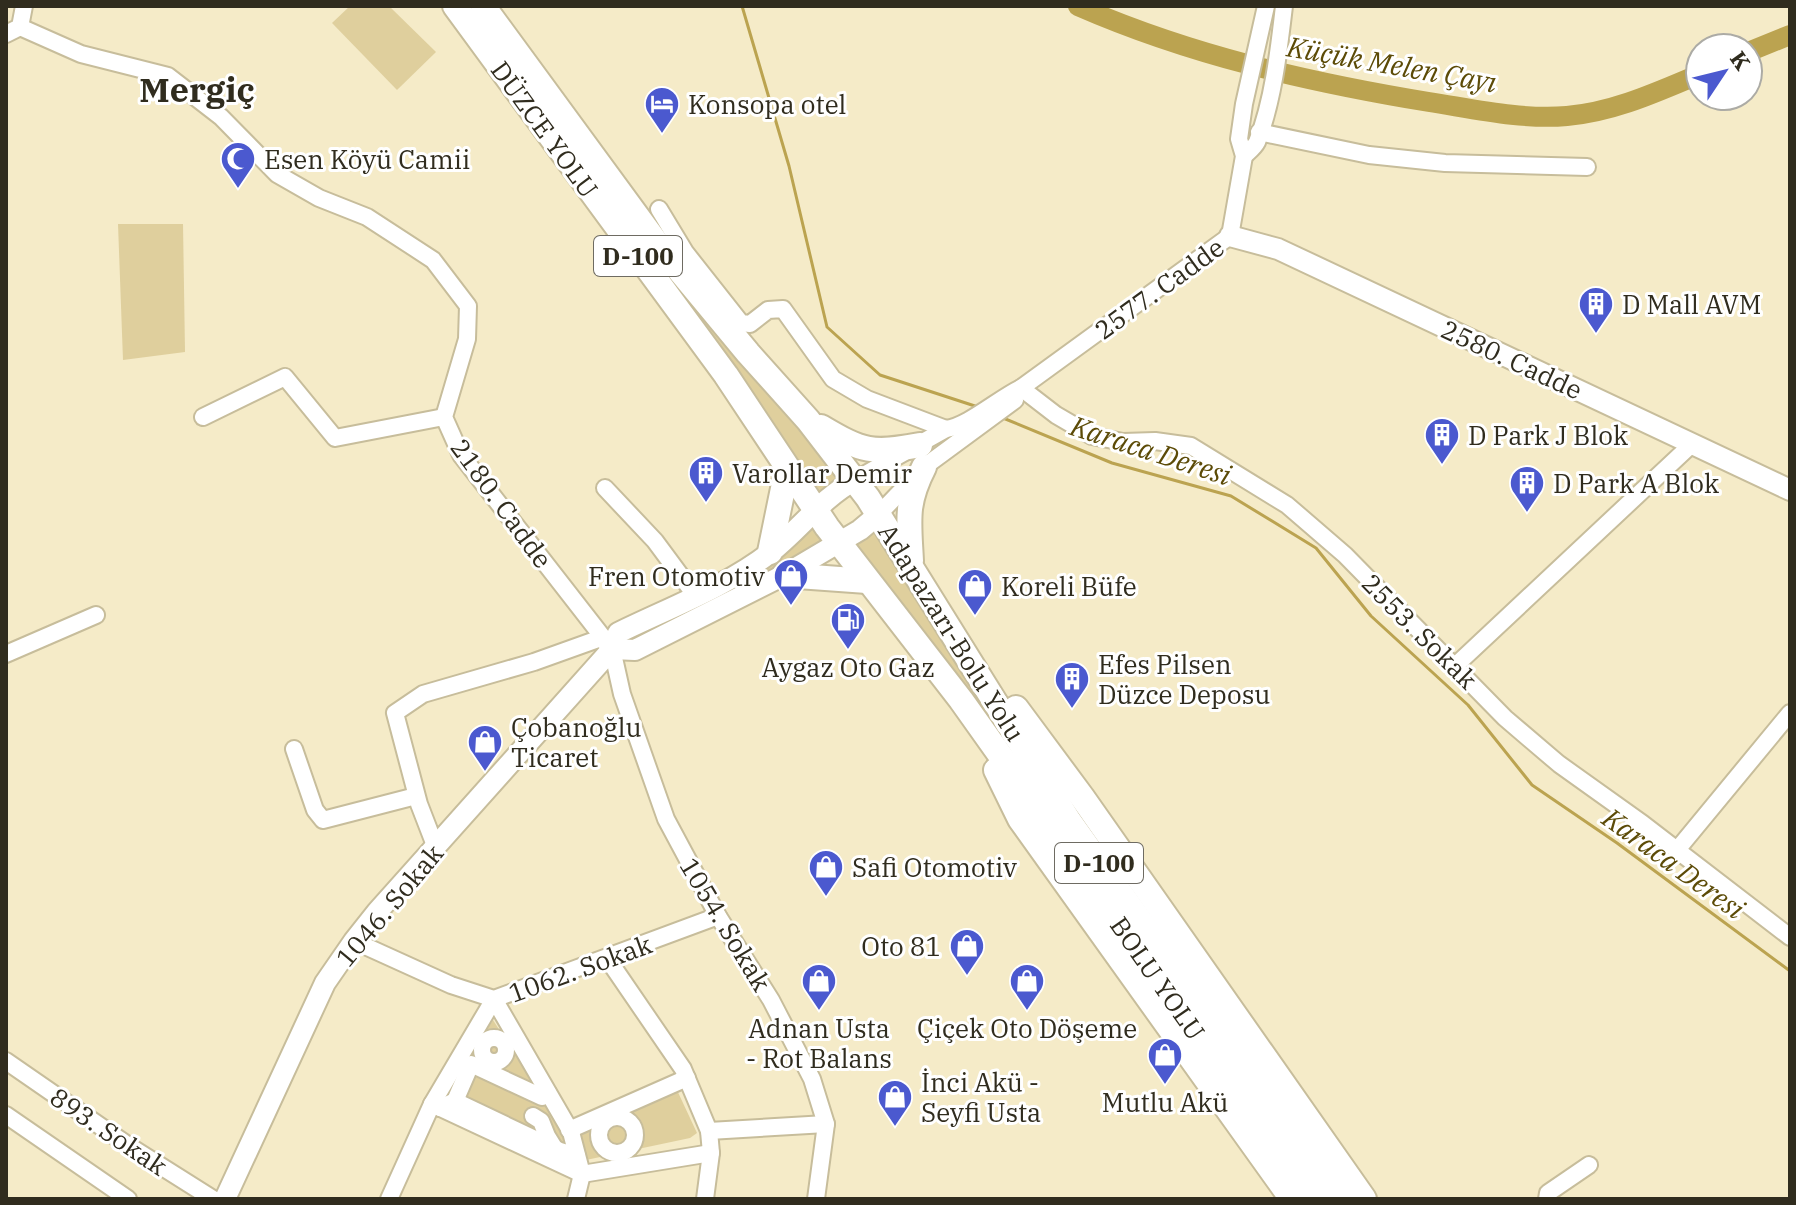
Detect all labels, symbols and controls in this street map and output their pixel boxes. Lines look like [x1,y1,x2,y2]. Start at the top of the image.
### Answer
water label: Küçük Melen Çayı [1283,27,1500,101]
north arrow [1684,32,1764,112]
text: K [1724,45,1758,76]
street label: DÜZCE YOLU [484,54,606,204]
district label: Mergiç [139,67,255,111]
hotel icon: Konsopa otel [643,85,681,135]
place label: Konsopa otel [688,87,846,121]
mosque icon: Esen Köyü Camii [219,140,257,190]
place label: Esen Köyü Camii [264,142,470,176]
street label: 2577. Cadde [1088,230,1230,346]
road number: D-100 [594,236,682,276]
building icon: D Mall AVM [1577,285,1615,335]
place label: D Mall AVM [1622,287,1761,321]
street label: 2580. Cadde [1436,312,1588,406]
water label: Karaca Deresi [1065,406,1237,494]
building icon: D Park J Blok [1423,416,1461,466]
place label: D Park J Blok [1468,418,1628,452]
street label: 2180. Cadde [444,432,560,574]
building icon: Varollar Demir [687,454,725,504]
place label: Varollar Demir [732,456,913,490]
building icon: D Park A Blok [1508,464,1546,514]
place label: D Park A Blok [1553,466,1719,500]
street label: Adapazarı-Bolu Yolu [871,517,1033,747]
shop icon: Fren Otomotiv [772,557,810,607]
place label: Fren Otomotiv [588,559,765,593]
street label: 2553. Sokak [1355,566,1485,696]
shop icon: Koreli Büfe [956,567,994,617]
place label: Koreli Büfe [1001,569,1137,603]
fuel station icon: Aygaz Oto Gaz [829,601,867,651]
place label: Efes Pilsen Düzce Deposu [1098,647,1270,711]
place label: Aygaz Oto Gaz [761,650,935,684]
building icon: Efes Pilsen Düzce Deposu [1053,660,1091,710]
place label: Çobanoğlu Ticaret [511,710,642,774]
shop icon: Çobanoğlu Ticaret [466,723,504,773]
water label: Karaca Deresi [1595,798,1753,927]
street label: 1046. Sokak [328,837,450,973]
road number: D-100 [1055,843,1143,883]
shop icon: Safi Otomotiv [807,848,845,898]
place label: Safi Otomotiv [852,850,1017,884]
street label: 1054. Sokak [673,851,779,997]
street label: BOLU YOLU [1103,909,1213,1047]
street label: 1062. Sokak [504,926,656,1010]
shop icon: Oto 81 [948,927,986,977]
place label: Oto 81 [861,929,941,963]
shop icon: Adnan Usta - Rot Balans [800,962,838,1012]
shop icon: Çiçek Oto Döşeme [1008,962,1046,1012]
place label: Adnan Usta - Rot Balans [746,1011,892,1075]
place label: Çiçek Oto Döşeme [917,1011,1137,1045]
shop icon: Mutlu Akü [1146,1036,1184,1086]
place label: İnci Akü - Seyfi Usta [921,1065,1041,1129]
shop icon: İnci Akü - Seyfi Usta [876,1078,914,1128]
street label: 893. Sokak [44,1079,174,1183]
place label: Mutlu Akü [1102,1085,1228,1119]

